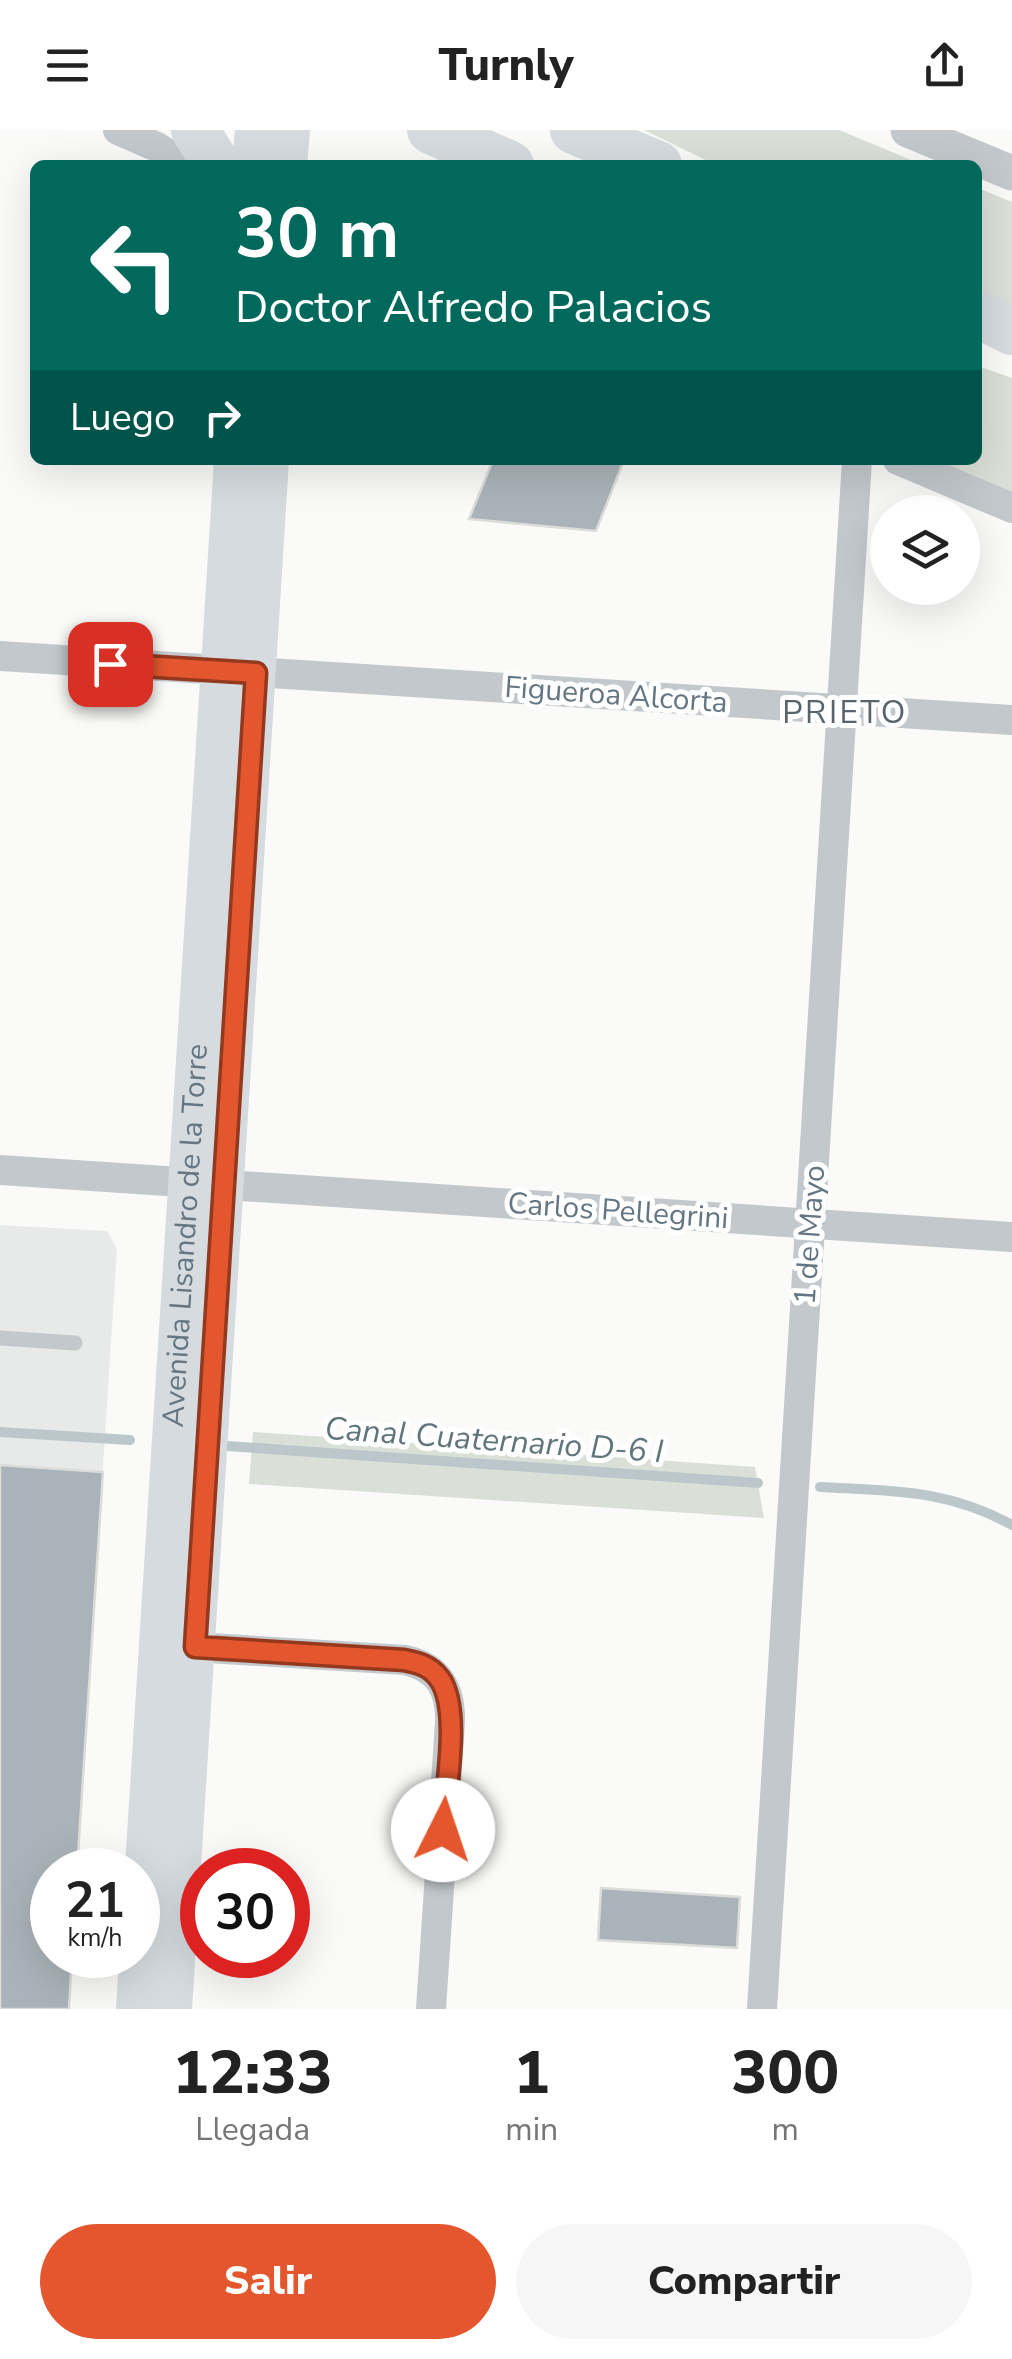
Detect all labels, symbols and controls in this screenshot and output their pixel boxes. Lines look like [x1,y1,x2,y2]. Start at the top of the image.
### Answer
text: Turnly [438,35,574,96]
icon: menu [40,38,95,93]
icon: share [917,38,972,93]
text: 30 m [235,186,399,282]
icon: left [70,200,200,330]
text: Doctor Alfredo Palacios [235,277,712,338]
icon: right [195,390,250,445]
text: Luego [70,392,175,443]
map controls [870,495,980,605]
button: layers [870,495,980,605]
pin [68,622,153,707]
icon: arrive [83,637,138,692]
street label: Figueroa Alcorta [503,667,729,723]
district label: PRIETO [782,691,908,734]
street label: Avenida Lisandro de la Torre [152,1043,218,1428]
street label: 1 de Mayo [785,1164,835,1306]
street label: Carlos Pellegrini [506,1183,730,1239]
water label: Canal Cuaternario D-6 I [323,1407,665,1473]
position arrow [391,1778,495,1882]
speed limit sign: 30 [180,1848,310,1978]
text: 21 [65,1866,125,1935]
text: km/h [67,1921,123,1955]
text: 12:33 [173,2032,332,2114]
text: 1 [514,2032,550,2114]
text: 300 [731,2032,839,2114]
text: Llegada [195,2108,310,2151]
text: min [505,2108,558,2151]
text: m [771,2108,799,2151]
button: Salir [40,2224,496,2339]
button: Compartir [516,2224,972,2339]

